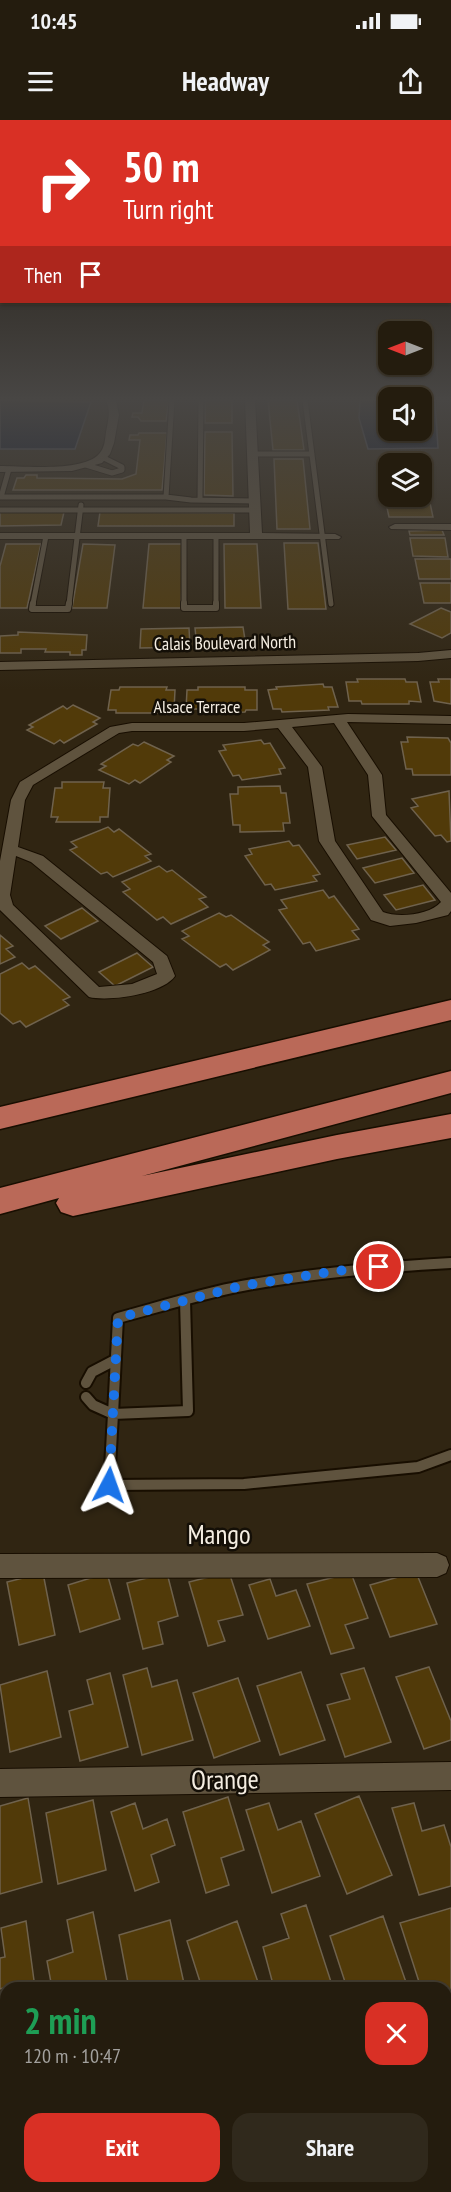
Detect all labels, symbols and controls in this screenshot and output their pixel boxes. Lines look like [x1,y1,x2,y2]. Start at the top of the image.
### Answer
text: 10:45 [30,7,78,35]
text: Headway [182,64,269,98]
icon: menu [24,65,57,98]
icon: share [394,65,427,98]
text: 50 m [123,139,200,194]
icon: right [24,144,102,222]
text: Turn right [123,192,214,226]
icon: arrive [74,258,107,291]
text: Then [24,261,62,289]
north arrow [378,321,432,375]
map controls [378,321,432,507]
button: sound [378,387,432,441]
button: layers [378,453,432,507]
street label: Calais Boulevard North [154,630,296,655]
street label: Alsace Terrace [153,695,241,718]
pin [353,1241,404,1292]
icon: arrive [362,1250,395,1283]
position arrow [77,1453,141,1517]
street label: Mango [187,1517,251,1551]
street label: Orange [191,1761,259,1797]
text: 2 min [24,1997,97,2044]
button: close [365,2002,428,2065]
text: 120 m · 10:47 [24,2043,121,2069]
button: Exit [24,2113,220,2182]
button: Share [232,2113,428,2182]

